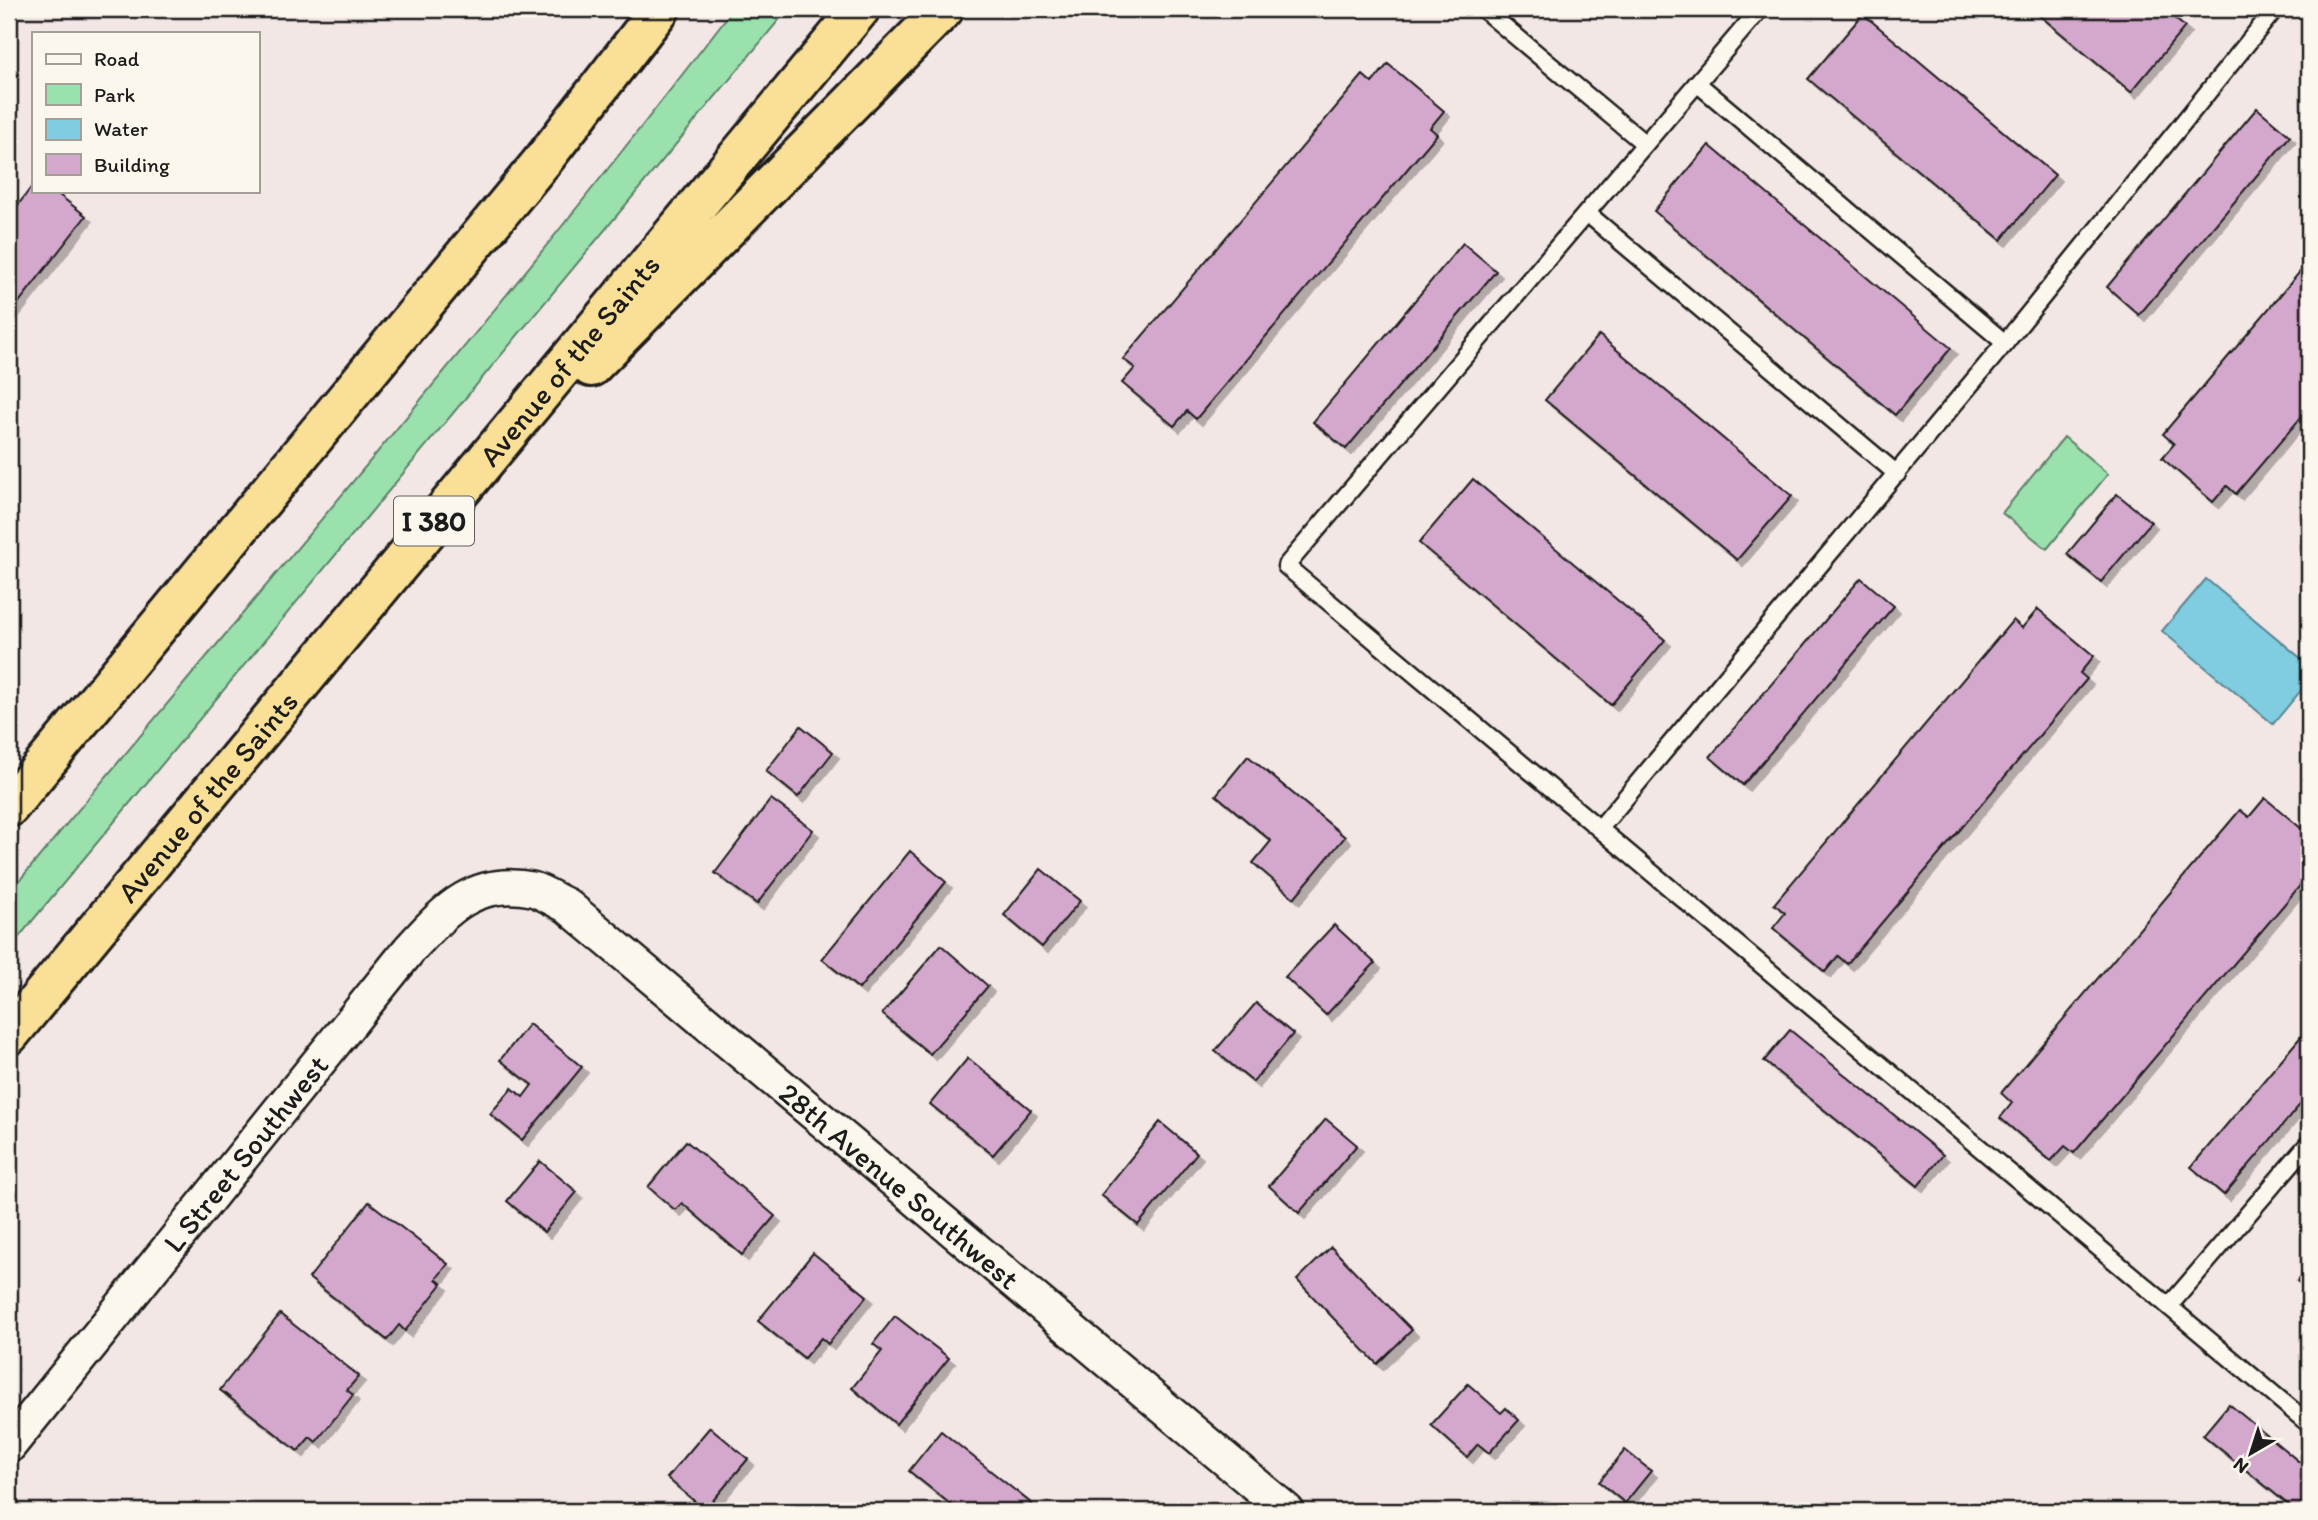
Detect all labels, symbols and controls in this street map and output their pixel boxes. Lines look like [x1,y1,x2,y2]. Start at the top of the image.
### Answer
legend [32,32,259,192]
text: Road [94,46,140,71]
text: Park [94,82,136,107]
text: Water [94,116,148,141]
text: Building [94,152,170,177]
street label: Avenue of the Saints [471,247,667,473]
road number: I 380 [394,496,474,546]
street label: Avenue of the Saints [109,683,305,910]
street label: L Street Southwest [154,1047,336,1259]
street label: 28th Avenue Southwest [772,1074,1027,1297]
north arrow [2216,1418,2286,1488]
text: N [2228,1453,2253,1479]

